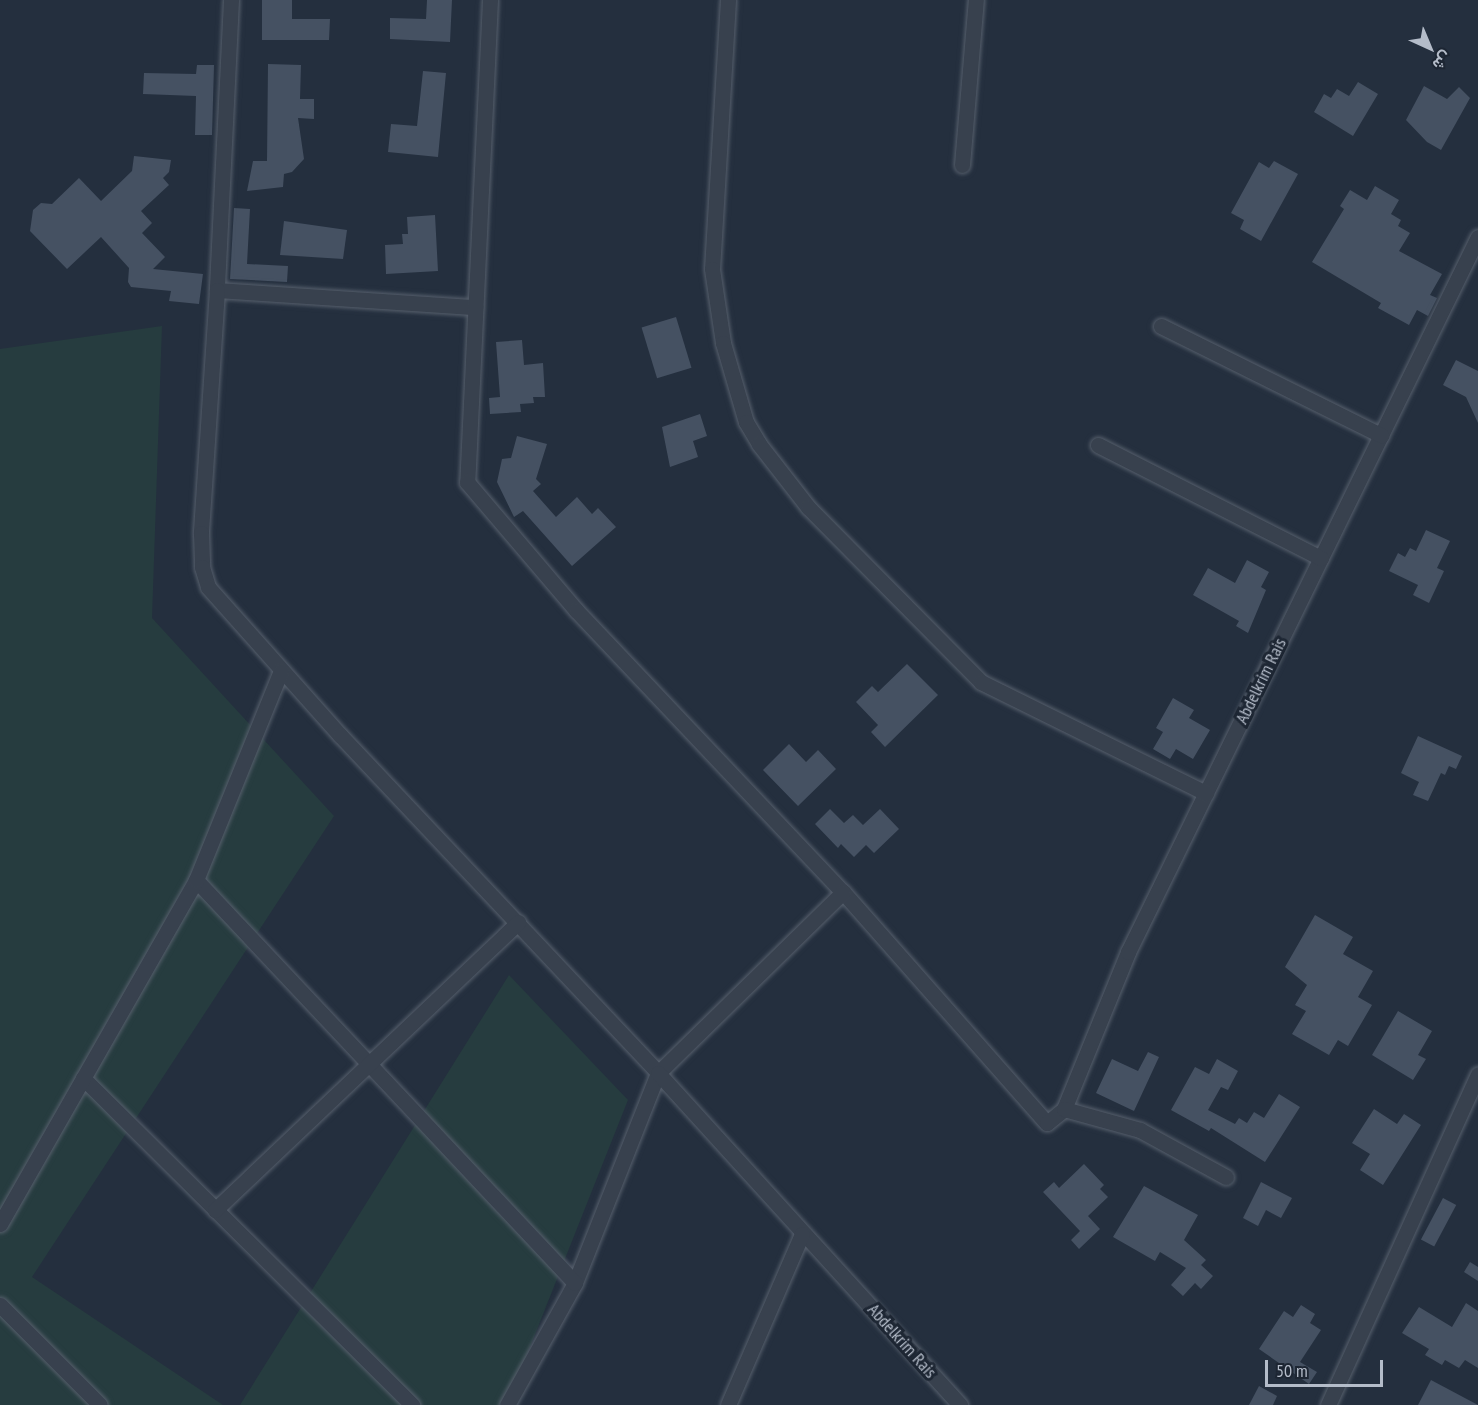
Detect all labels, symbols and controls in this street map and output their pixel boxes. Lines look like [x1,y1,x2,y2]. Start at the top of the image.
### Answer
north arrow [1400,18,1460,78]
text: ش [1429,47,1456,75]
street label: Abdelkrim Rais [1231,635,1291,727]
street label: Abdelkrim Rais [863,1299,941,1383]
scale bar [1268,1348,1386,1386]
text: 50 m [1276,1359,1308,1382]

